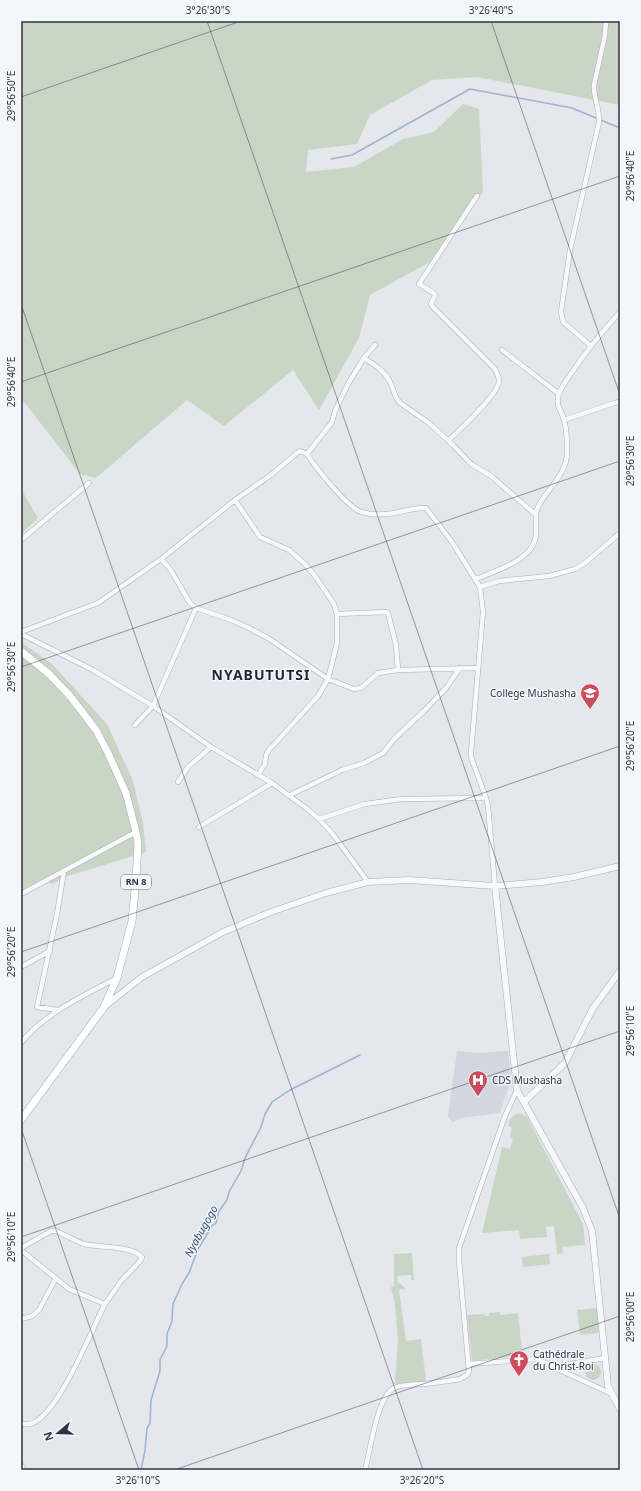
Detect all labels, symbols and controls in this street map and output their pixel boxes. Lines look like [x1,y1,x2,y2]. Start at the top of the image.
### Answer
text: 3°26'30"S [186,3,231,17]
text: 3°26'40"S [469,3,514,17]
text: 29°56'50"E [4,71,18,121]
text: 29°56'40"E [623,151,637,201]
text: 29°56'40"E [4,357,18,407]
text: 29°56'30"E [623,436,637,486]
text: 29°56'30"E [4,642,18,692]
district label: NYABUTUTSI [212,665,310,684]
school or university icon: College Mushasha [579,682,601,710]
place label: College Mushasha [490,686,576,700]
text: 29°56'20"E [623,721,637,771]
road number: RN 8 [121,875,151,889]
text: 29°56'20"E [4,927,18,977]
text: 29°56'10"E [623,1006,637,1056]
hospital icon: CDS Mushasha [467,1069,489,1097]
place label: CDS Mushasha [492,1073,562,1087]
water label: Nyabugogo [180,1202,221,1259]
text: 29°56'10"E [4,1212,18,1262]
text: 29°56'00"E [623,1292,637,1342]
place label: Cathédrale du Christ-Roi [533,1347,594,1373]
church icon: Cathédrale du Christ-Roi [508,1349,530,1377]
north arrow [38,1413,78,1453]
text: N [40,1430,57,1443]
text: 3°26'10"S [116,1473,161,1487]
text: 3°26'20"S [400,1473,445,1487]

